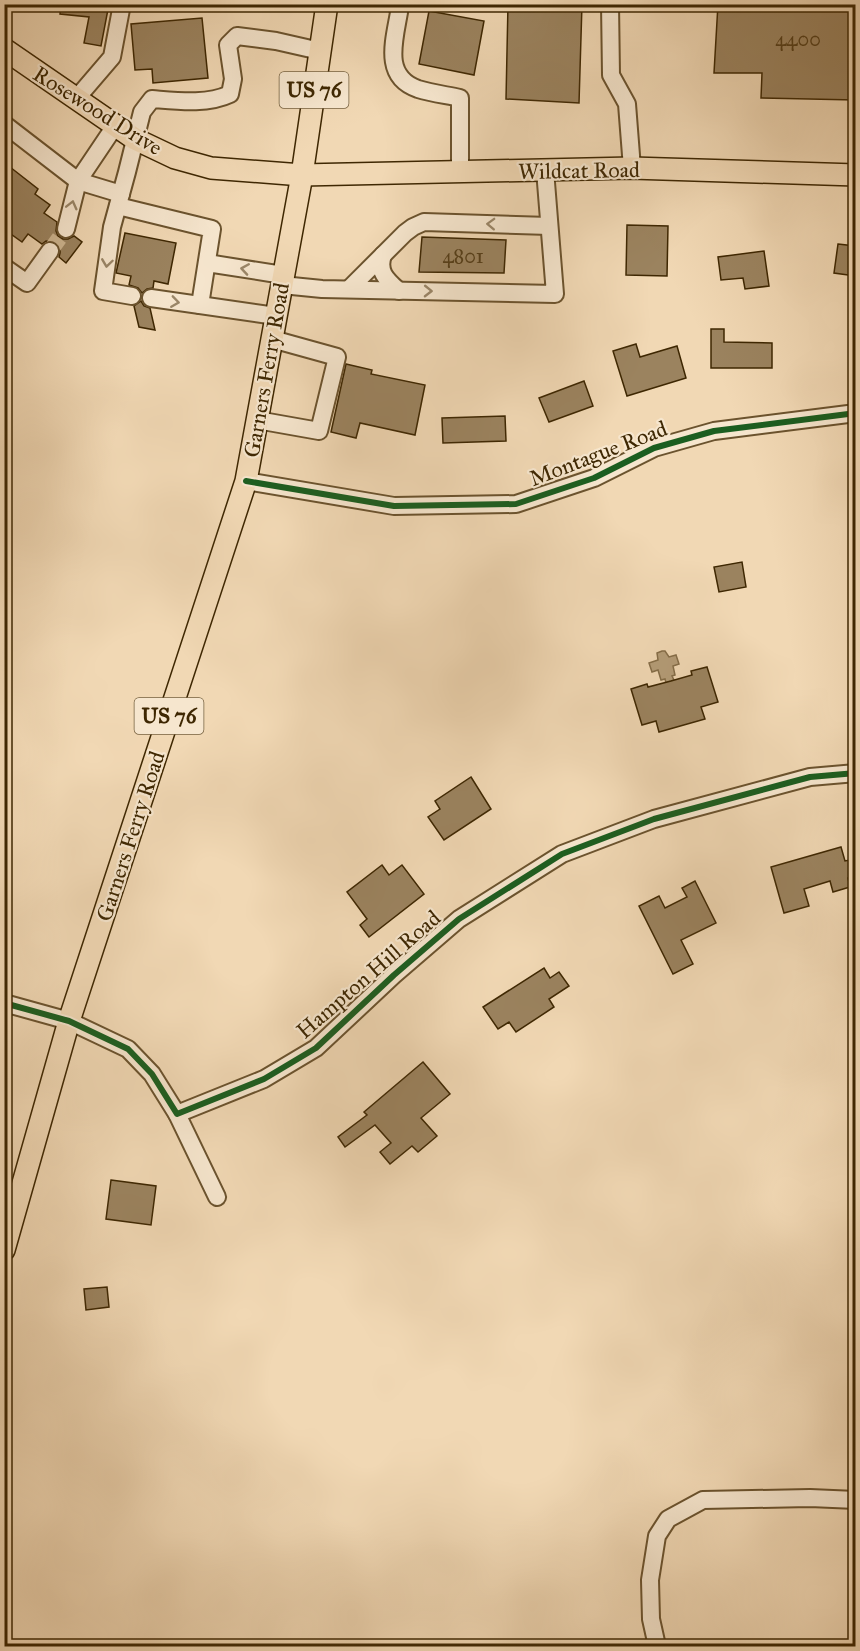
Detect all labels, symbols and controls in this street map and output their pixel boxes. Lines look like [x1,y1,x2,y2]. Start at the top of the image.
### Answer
house number: 4400 [775,27,821,51]
street label: Rosewood Drive [28,60,167,161]
road number: US 76 [280,72,348,108]
street label: Wildcat Road [518,156,640,185]
one-way arrow [64,200,77,210]
one-way arrow [486,218,495,231]
house number: 4801 [442,244,484,268]
one-way arrow [101,258,113,268]
one-way arrow [240,263,250,276]
street label: Garners Ferry Road [238,281,295,460]
one-way arrow [424,285,433,297]
one-way arrow [171,295,180,307]
street label: Montague Road [525,415,671,492]
road number: US 76 [134,698,204,734]
street label: Garners Ferry Road [90,748,171,925]
street label: Hampton Hill Road [291,904,446,1044]

